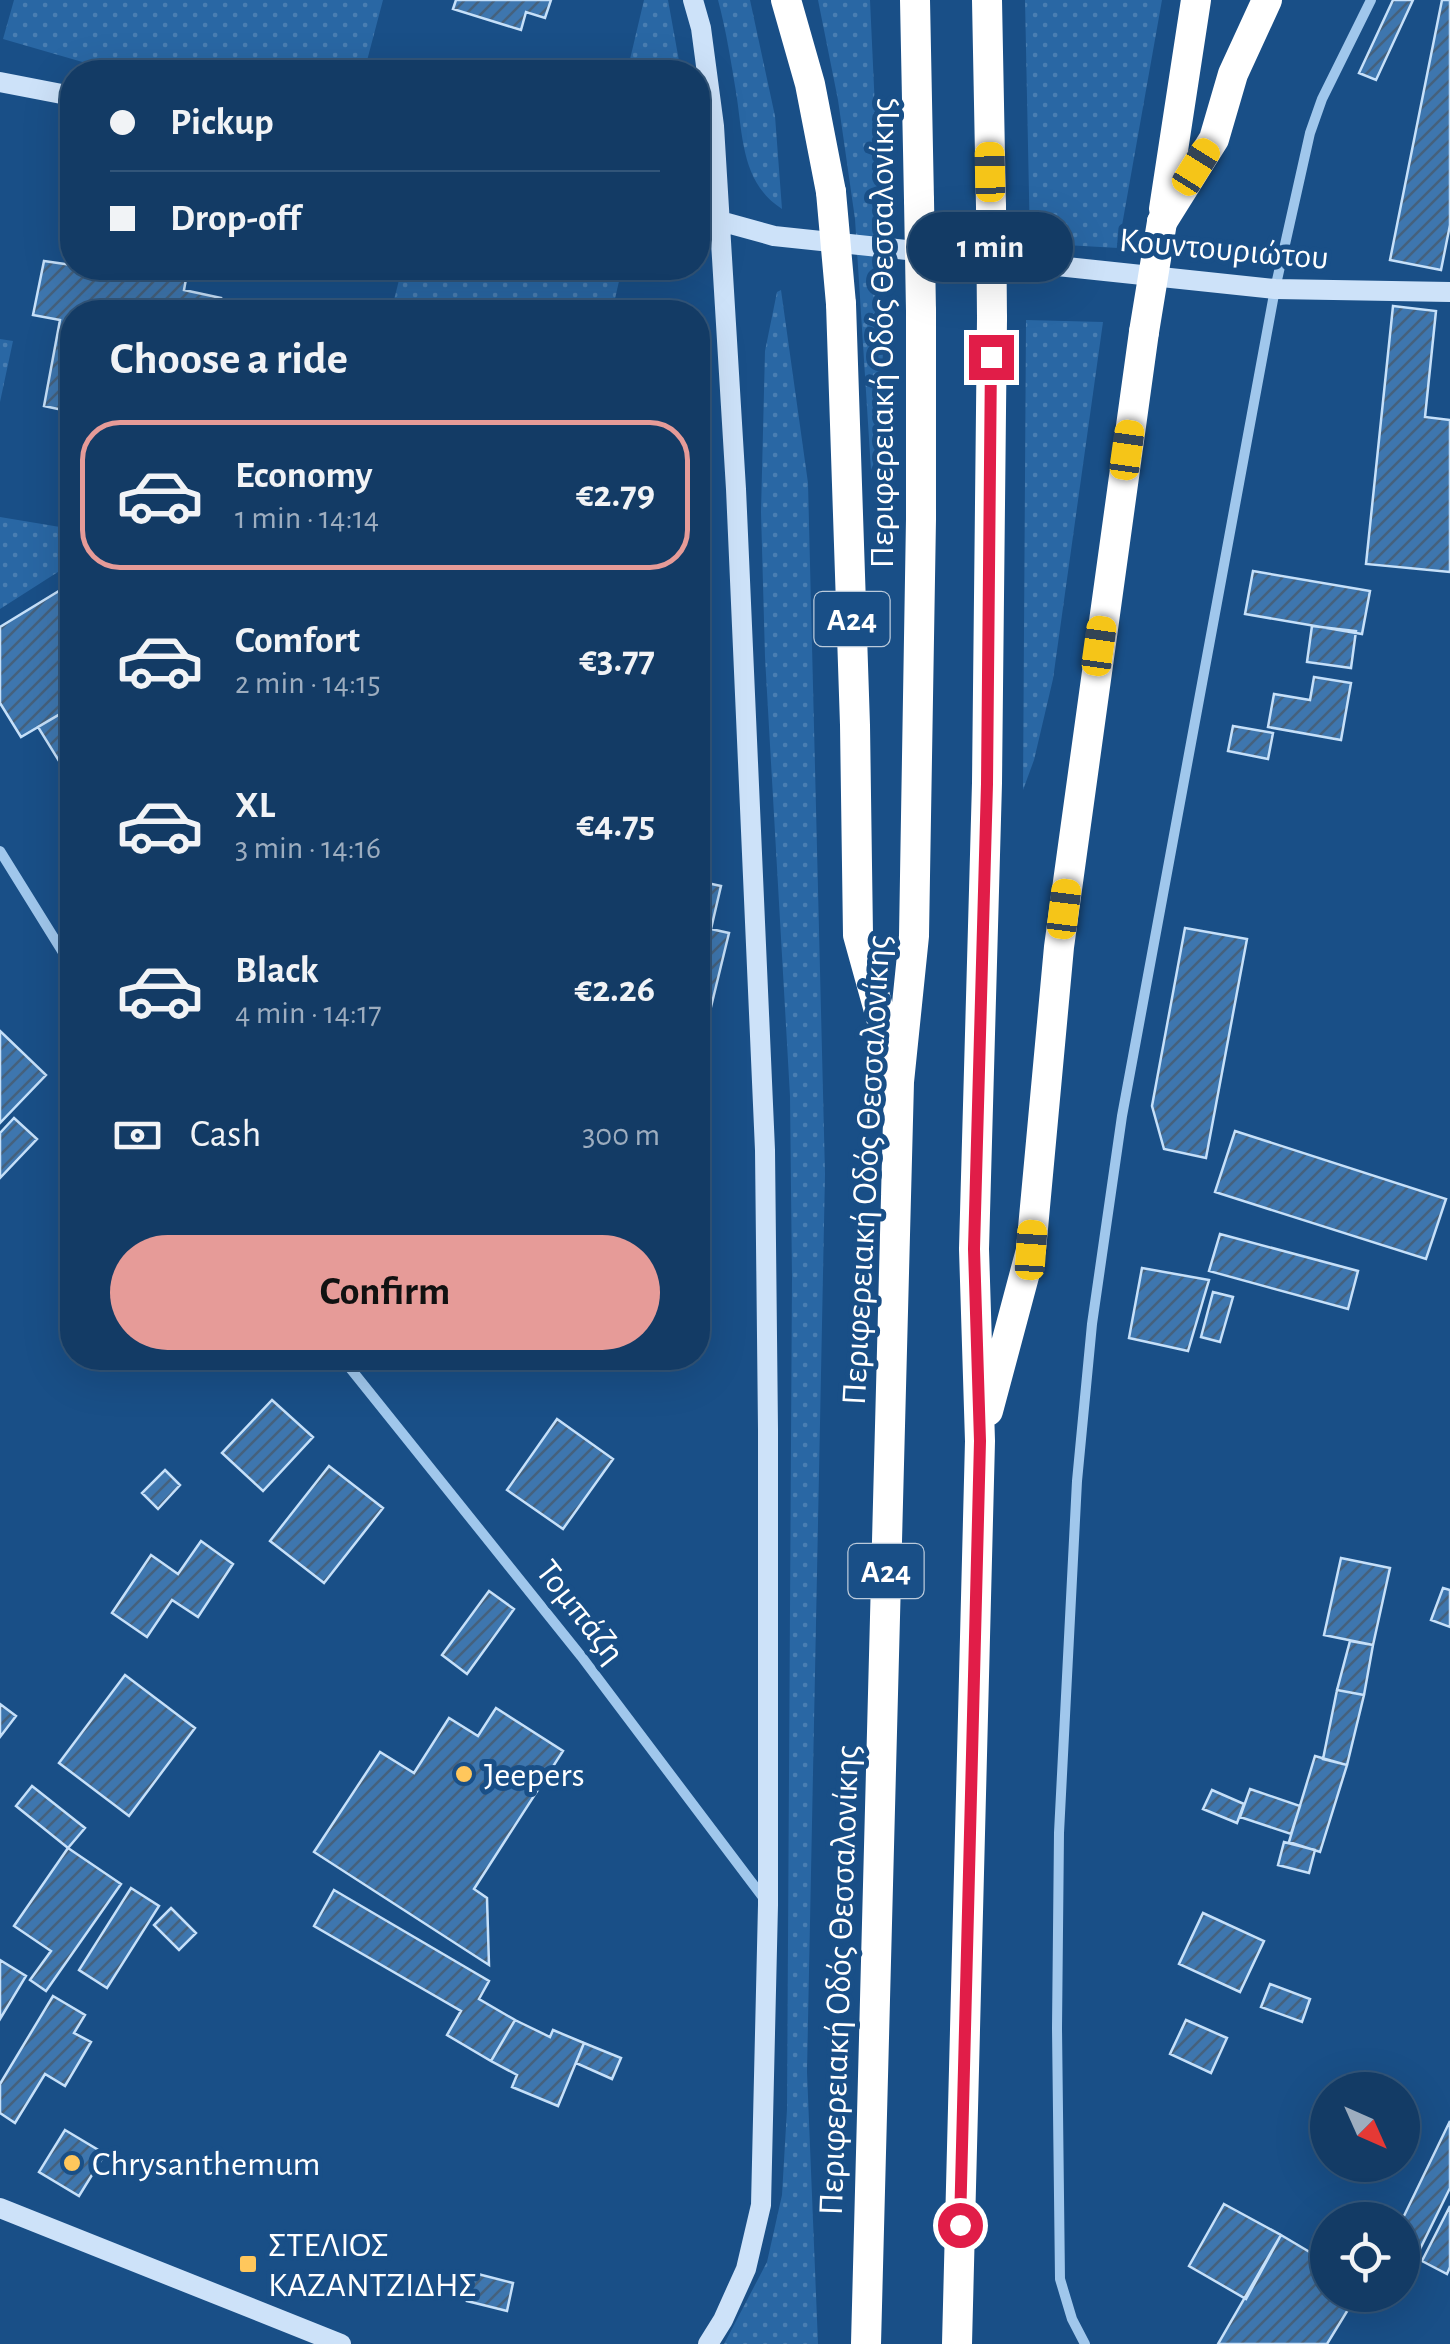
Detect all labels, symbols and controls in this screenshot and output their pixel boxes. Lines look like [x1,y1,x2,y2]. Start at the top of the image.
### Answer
street label: Περιφερειακή Οδός Θεσσαλονίκης [865,98,900,568]
text: Pickup [170,104,274,142]
car [1167,134,1225,200]
car [974,142,1006,202]
text: Drop-off [170,200,301,238]
callout: 1 min [908,212,1074,282]
street label: Κουντουριώτου [1118,223,1330,276]
text: 1 min [957,231,1024,263]
route end [969,335,1014,380]
text: Choose a ride [110,337,348,382]
car [1108,418,1146,482]
icon: car [115,450,205,540]
text: Economy [235,457,373,495]
text: €2.79 [576,476,655,514]
text: 1 min · 14:14 [235,502,379,534]
road number: Α24 [814,592,890,646]
car [1080,614,1118,678]
icon: car [115,615,205,705]
text: Comfort [235,622,360,660]
text: €3.77 [579,641,655,679]
text: 2 min · 14:15 [235,667,381,699]
icon: car [115,780,205,870]
text: XL [235,787,275,825]
text: €4.75 [577,806,655,844]
text: 3 min · 14:16 [235,832,381,864]
car [1045,877,1083,941]
street label: Περιφερειακή Οδός Θεσσαλονίκης [837,934,896,1406]
icon: car [115,945,205,1035]
text: Black [235,952,319,990]
text: €2.26 [574,971,655,1009]
text: 4 min · 14:17 [235,997,382,1029]
icon: cash [110,1108,165,1163]
text: Cash [190,1116,261,1154]
text: 300 m [582,1119,660,1151]
car [1014,1219,1048,1281]
button: Confirm [110,1235,660,1350]
road number: Α24 [848,1544,924,1598]
street label: Τομπάζη [529,1554,631,1670]
street label: Περιφερειακή Οδός Θεσσαλονίκης [814,1744,865,2216]
place label: Jeepers [484,1758,585,1793]
marker: Jeepers [453,1763,475,1785]
north arrow [1310,2072,1420,2182]
map controls [1310,2072,1420,2312]
place label: Chrysanthemum [92,2147,321,2182]
marker: Chrysanthemum [61,2152,83,2174]
button: locate [1310,2202,1420,2312]
route start [938,2203,983,2248]
place label: ΣΤΕΛΙΟΣ ΚΑΖΑΝΤΖΙΔΗΣ [268,2228,477,2303]
marker: ΣΤΕΛΙΟΣ ΚΑΖΑΝΤΖΙΔΗΣ [237,2253,259,2275]

